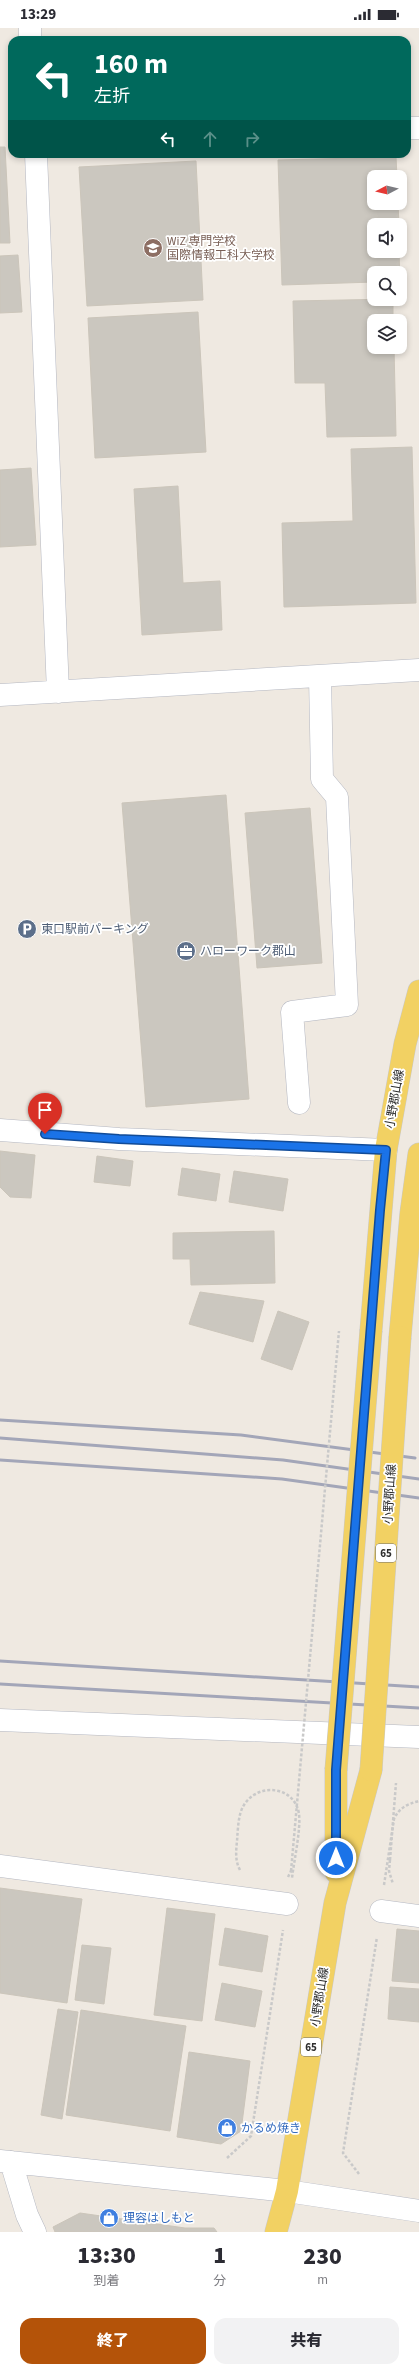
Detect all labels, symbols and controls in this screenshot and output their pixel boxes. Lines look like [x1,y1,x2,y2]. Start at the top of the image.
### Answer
text: 13:29 [20,4,56,25]
text: 160 m [94,44,168,84]
icon: left [28,52,80,104]
text: 左折 [94,84,130,109]
icon: left [157,128,179,150]
icon: ahead [199,128,221,150]
icon: right [241,128,263,150]
north arrow [367,170,407,210]
map controls [367,170,407,354]
button: sound [367,218,407,258]
place label: WiZ 専門学校 国際情報工科大学校 [167,233,275,264]
school or university icon: WiZ 専門学校 国際情報工科大学校 [142,237,164,259]
button: search [367,266,407,306]
button: layers [367,314,407,354]
parking icon: 東口駅前パーキング [16,918,38,940]
place label: 東口駅前パーキング [41,921,149,938]
office icon: ハローワーク郡山 [175,940,197,962]
place label: ハローワーク郡山 [200,943,296,960]
street label: 小野郡山線 [381,1068,409,1130]
pin [28,1093,62,1134]
icon: arrive [34,1099,56,1121]
street label: 小野郡山線 [379,1463,401,1525]
road number: 65 [376,1544,396,1562]
position arrow [315,1837,357,1879]
street label: 小野郡山線 [307,1966,333,2028]
road number: 65 [301,2038,321,2056]
shop icon: かるめ焼き [216,2117,238,2139]
place label: かるめ焼き [241,2120,301,2137]
shop icon: 理容はしもと [98,2207,120,2229]
place label: 理容はしもと [123,2210,195,2227]
text: 13:30 [77,2238,136,2273]
text: 1 [213,2238,226,2273]
text: 230 [303,2239,342,2274]
text: m [317,2271,328,2289]
text: 到着 [94,2272,120,2290]
text: 分 [213,2272,226,2290]
button: 終了 [20,2318,206,2364]
button: 共有 [214,2318,399,2364]

